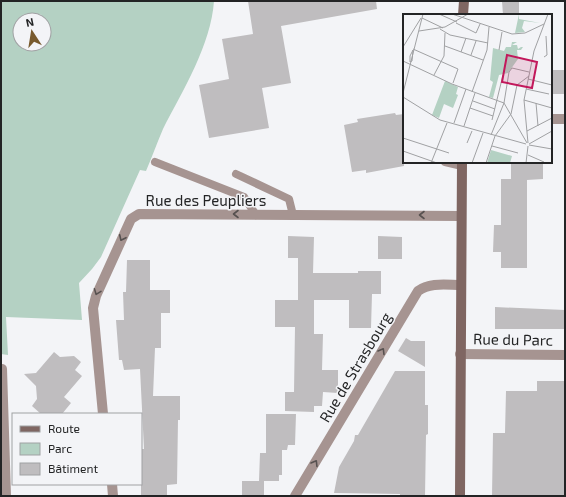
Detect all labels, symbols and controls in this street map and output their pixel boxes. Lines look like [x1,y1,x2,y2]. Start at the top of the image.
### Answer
north arrow [12,12,52,52]
inset map [403,14,552,163]
text: N [25,15,35,29]
street label: Rue des Peupliers [146,191,266,209]
one-way arrow [233,210,239,219]
one-way arrow [419,211,425,219]
one-way arrow [119,233,127,241]
one-way arrow [94,289,102,296]
street label: Rue de Strasbourg [315,308,395,425]
street label: Rue du Parc [473,329,553,349]
one-way arrow [378,348,385,355]
legend [12,413,142,485]
text: Route [48,421,80,435]
text: Parc [48,441,72,455]
one-way arrow [310,460,318,467]
text: Bâtiment [48,461,99,475]

